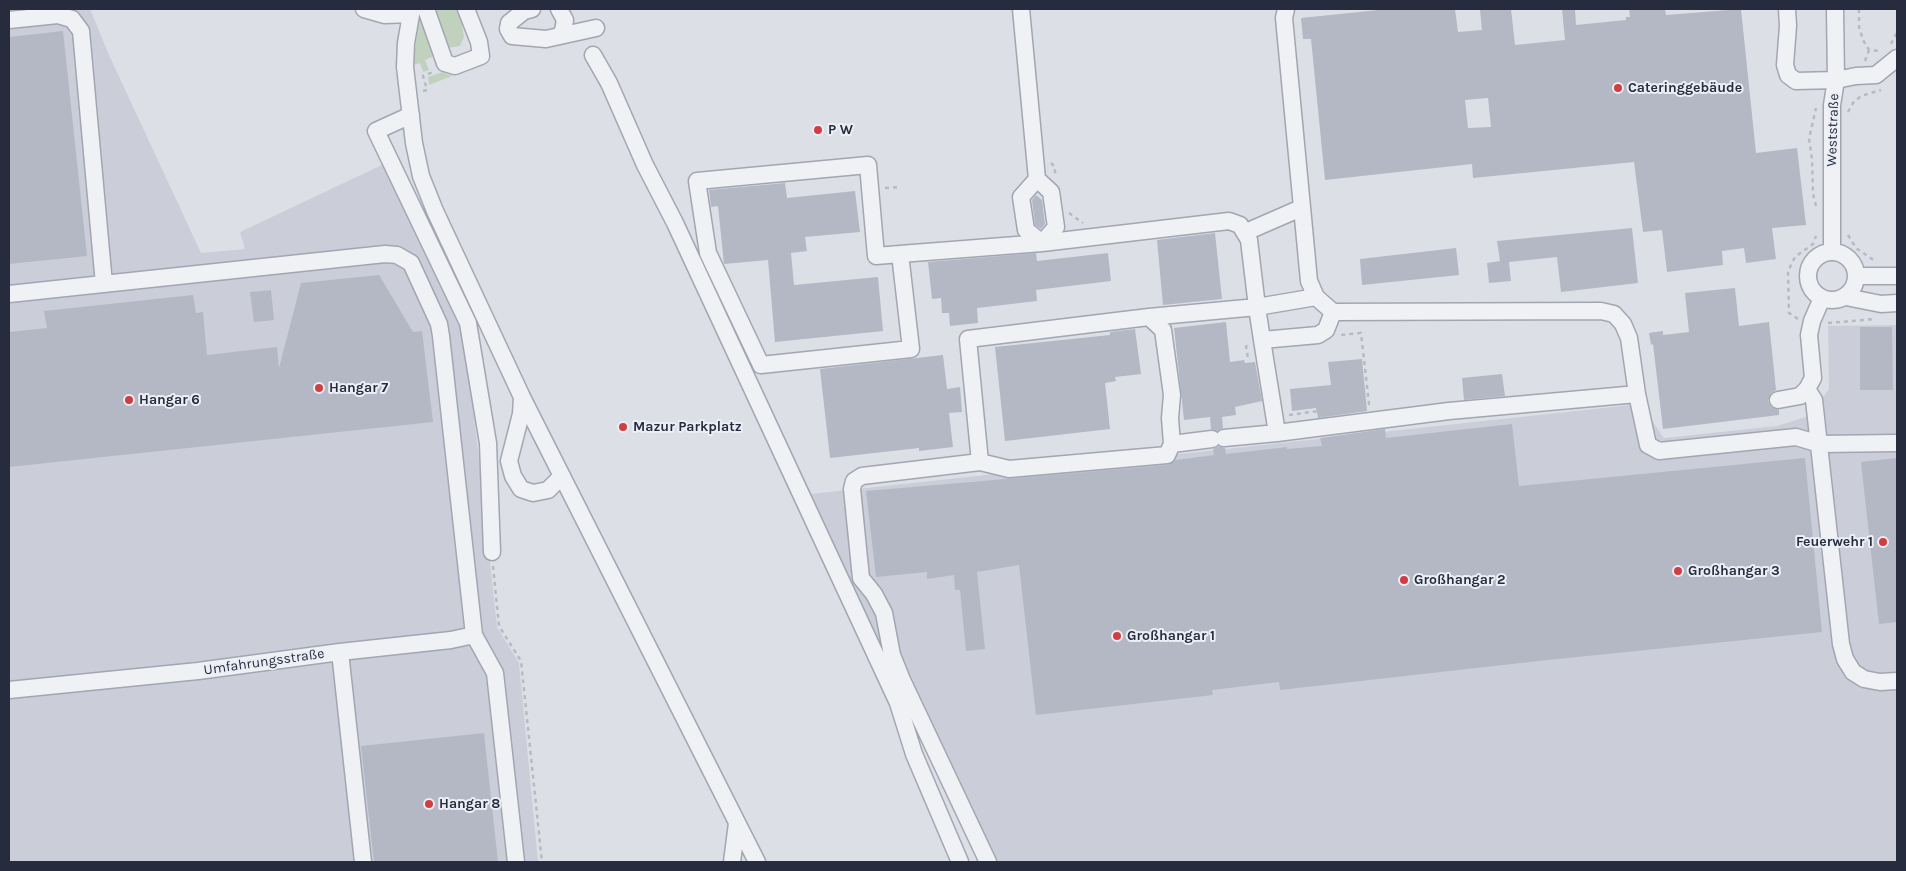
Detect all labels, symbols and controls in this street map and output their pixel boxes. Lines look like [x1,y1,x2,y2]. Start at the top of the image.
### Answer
place label: Cateringgebäude [1628,80,1742,96]
marker: Cateringgebäude [1612,82,1624,94]
street label: Weststraße [1823,93,1843,167]
place label: P W [828,122,853,138]
marker: P W [812,124,824,136]
place label: Hangar 7 [329,380,388,396]
marker: Hangar 7 [313,382,325,394]
place label: Hangar 6 [139,392,200,408]
marker: Hangar 6 [123,394,135,406]
place label: Mazur Parkplatz [633,419,742,435]
marker: Mazur Parkplatz [617,421,629,433]
place label: Feuerwehr 1 [1796,534,1873,550]
marker: Feuerwehr 1 [1877,536,1889,548]
place label: Großhangar 3 [1688,563,1780,579]
marker: Großhangar 3 [1672,565,1684,577]
place label: Großhangar 2 [1414,572,1505,588]
marker: Großhangar 2 [1398,574,1410,586]
place label: Großhangar 1 [1127,628,1215,644]
marker: Großhangar 1 [1111,630,1123,642]
street label: Umfahrungsstraße [203,645,325,679]
place label: Hangar 8 [439,796,500,812]
marker: Hangar 8 [423,798,435,810]

